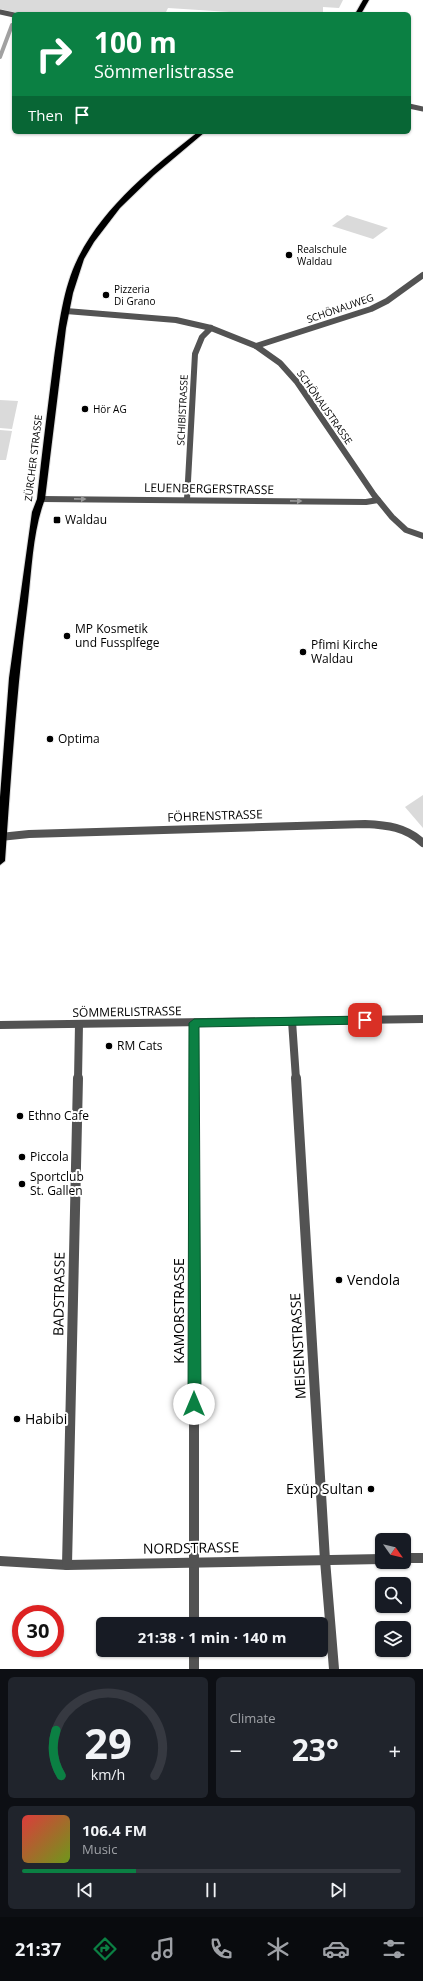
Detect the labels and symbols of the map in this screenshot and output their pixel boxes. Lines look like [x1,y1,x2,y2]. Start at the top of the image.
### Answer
place label: Realschule Waldau [297,242,347,268]
marker: Realschule Waldau [284,250,294,260]
place label: Pizzeria Di Grano [114,282,155,308]
marker: Pizzeria Di Grano [101,290,111,300]
street label: SCHÖNAUWEG [305,290,375,326]
street label: SCHÖNAUSTRASSE [294,367,356,447]
street label: SCHIBISTRASSE [173,374,191,446]
place label: Hör AG [93,402,127,416]
marker: Hör AG [80,404,90,414]
street label: ZÜRCHER STRASSE [21,414,45,502]
street label: LEUENBERGERSTRASSE [144,479,274,498]
one-way arrow [74,495,86,502]
one-way arrow [290,498,303,504]
place label: Waldau [65,511,107,528]
marker: Waldau [52,515,62,525]
place label: MP Kosmetik und Fussplfege [75,620,160,651]
marker: MP Kosmetik und Fussplfege [62,631,72,641]
place label: Pfimi Kirche Waldau [311,636,378,667]
marker: Pfimi Kirche Waldau [298,647,308,657]
place label: Optima [58,730,100,747]
marker: Optima [45,734,55,744]
street label: FÖHRENSTRASSE [167,805,263,826]
street label: SÖMMERLISTRASSE [72,1002,182,1021]
pin [348,1003,382,1037]
place label: RM Cats [117,1037,163,1054]
marker: RM Cats [104,1041,114,1051]
place label: Ethno Cafe [28,1107,89,1124]
marker: Ethno Cafe [15,1111,25,1121]
place label: Piccola [30,1148,69,1165]
marker: Piccola [17,1152,27,1162]
place label: Sportclub St. Gallen [30,1168,84,1199]
marker: Sportclub St. Gallen [17,1179,27,1189]
street label: BADSTRASSE [48,1252,69,1336]
street label: KAMORSTRASSE [169,1258,188,1364]
place label: Vendola [347,1270,400,1289]
marker: Vendola [334,1275,344,1285]
street label: MEISENSTRASSE [285,1292,310,1400]
position arrow [173,1383,215,1425]
place label: Habibi [25,1409,67,1428]
marker: Habibi [12,1414,22,1424]
place label: Exüp Sultan [286,1479,363,1498]
marker: Exüp Sultan [366,1484,376,1494]
north arrow [375,1533,411,1569]
street label: NORDSTRASSE [143,1537,239,1558]
speed limit sign: 30 [12,1605,64,1657]

